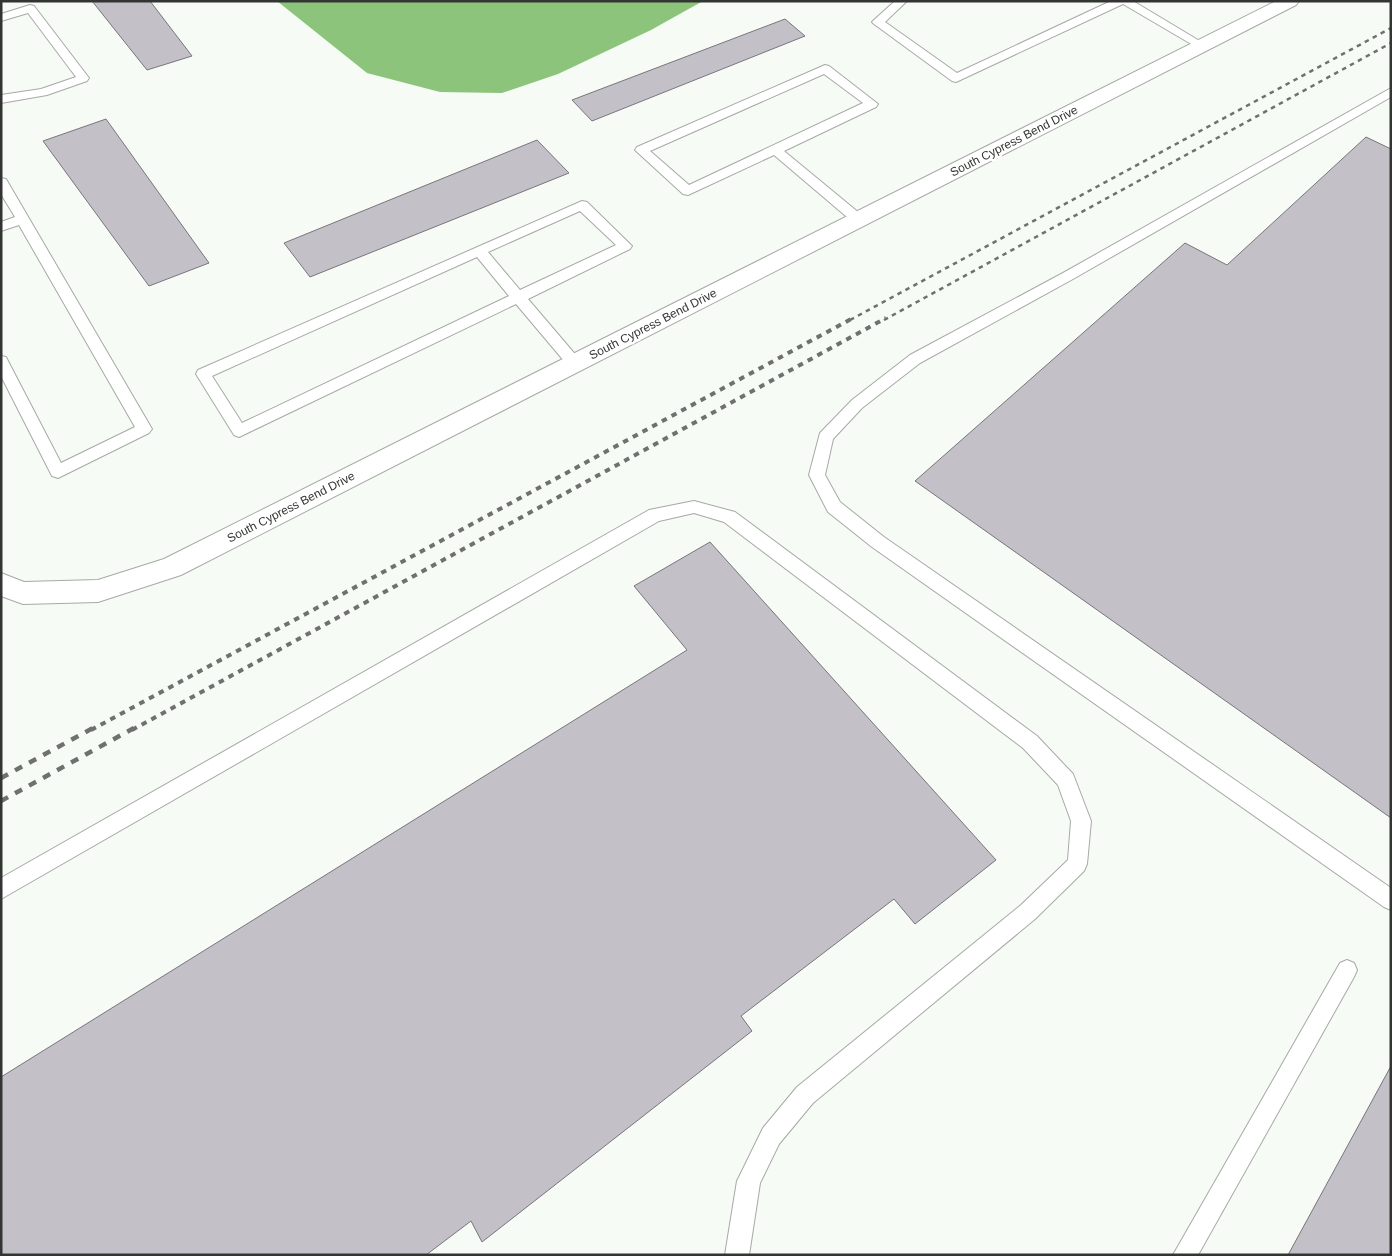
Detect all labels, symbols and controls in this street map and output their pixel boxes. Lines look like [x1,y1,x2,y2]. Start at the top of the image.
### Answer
street label: South Cypress Bend Drive [948,103,1080,179]
street label: South Cypress Bend Drive [587,286,719,362]
street label: South Cypress Bend Drive [225,469,357,545]

